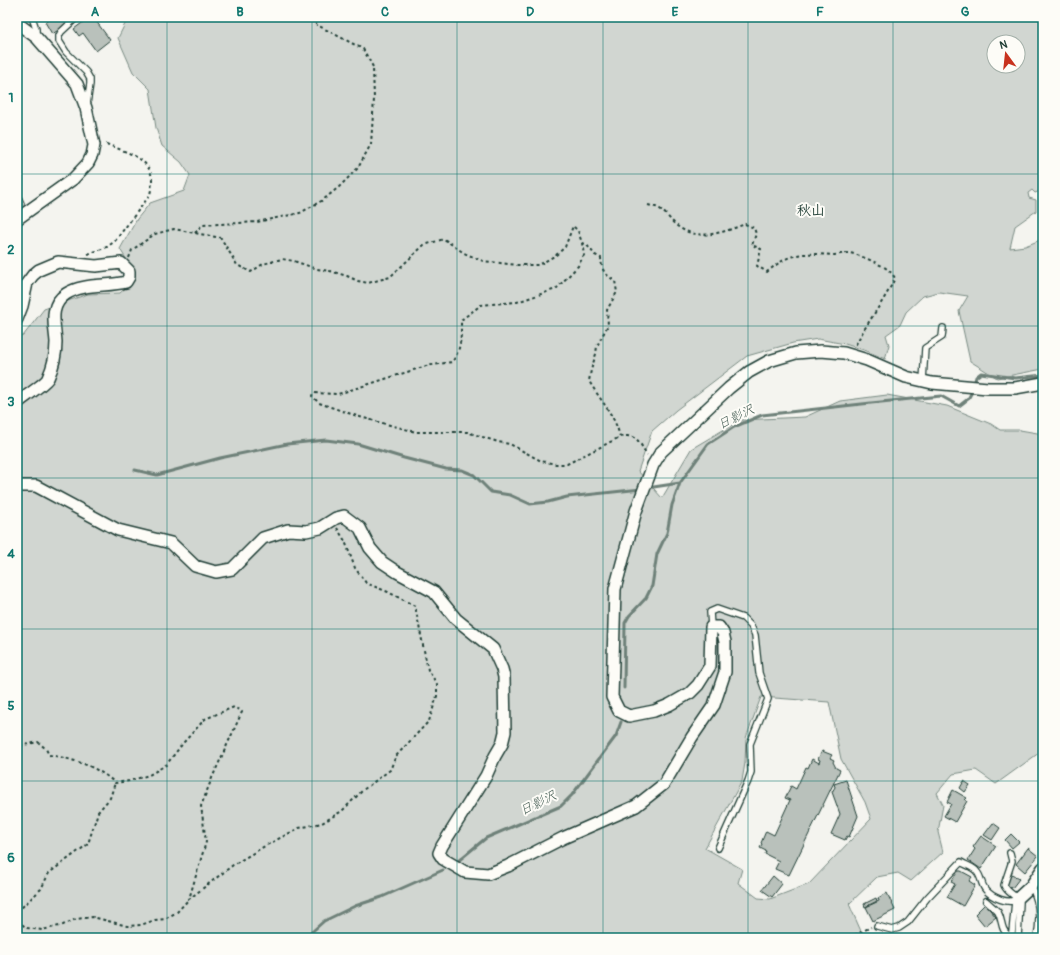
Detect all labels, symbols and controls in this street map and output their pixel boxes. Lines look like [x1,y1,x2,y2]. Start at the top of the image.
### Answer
text: A [91,4,100,20]
text: B [236,4,244,20]
text: C [381,4,389,20]
text: D [526,4,534,20]
text: E [672,4,679,20]
text: F [816,4,824,20]
text: G [961,4,970,20]
north arrow [986,34,1026,74]
text: N [998,37,1009,52]
text: 1 [8,90,14,106]
district label: 秋山 [797,202,825,219]
text: 2 [7,242,15,258]
text: 3 [7,394,15,410]
water label: 日影沢 [715,401,758,433]
text: 4 [7,546,15,562]
text: 5 [7,698,15,714]
water label: 日影沢 [517,787,560,819]
text: 6 [7,850,15,866]

